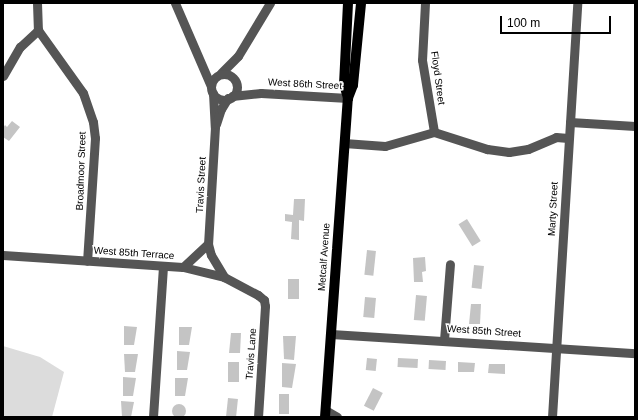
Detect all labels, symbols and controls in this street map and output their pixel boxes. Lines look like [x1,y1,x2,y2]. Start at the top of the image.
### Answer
scale bar [502,8,613,34]
text: 100 m [507,16,540,30]
street label: Floyd Street [428,50,448,106]
street label: West 86th Street [268,76,342,92]
street label: Broadmoor Street [74,131,88,211]
street label: Travis Street [194,157,208,213]
street label: Marty Street [546,181,560,237]
street label: Metcalf Avenue [316,222,332,292]
street label: West 85th Terrace [93,244,175,262]
street label: West 85th Street [447,322,521,340]
street label: Travis Lane [243,328,259,380]

